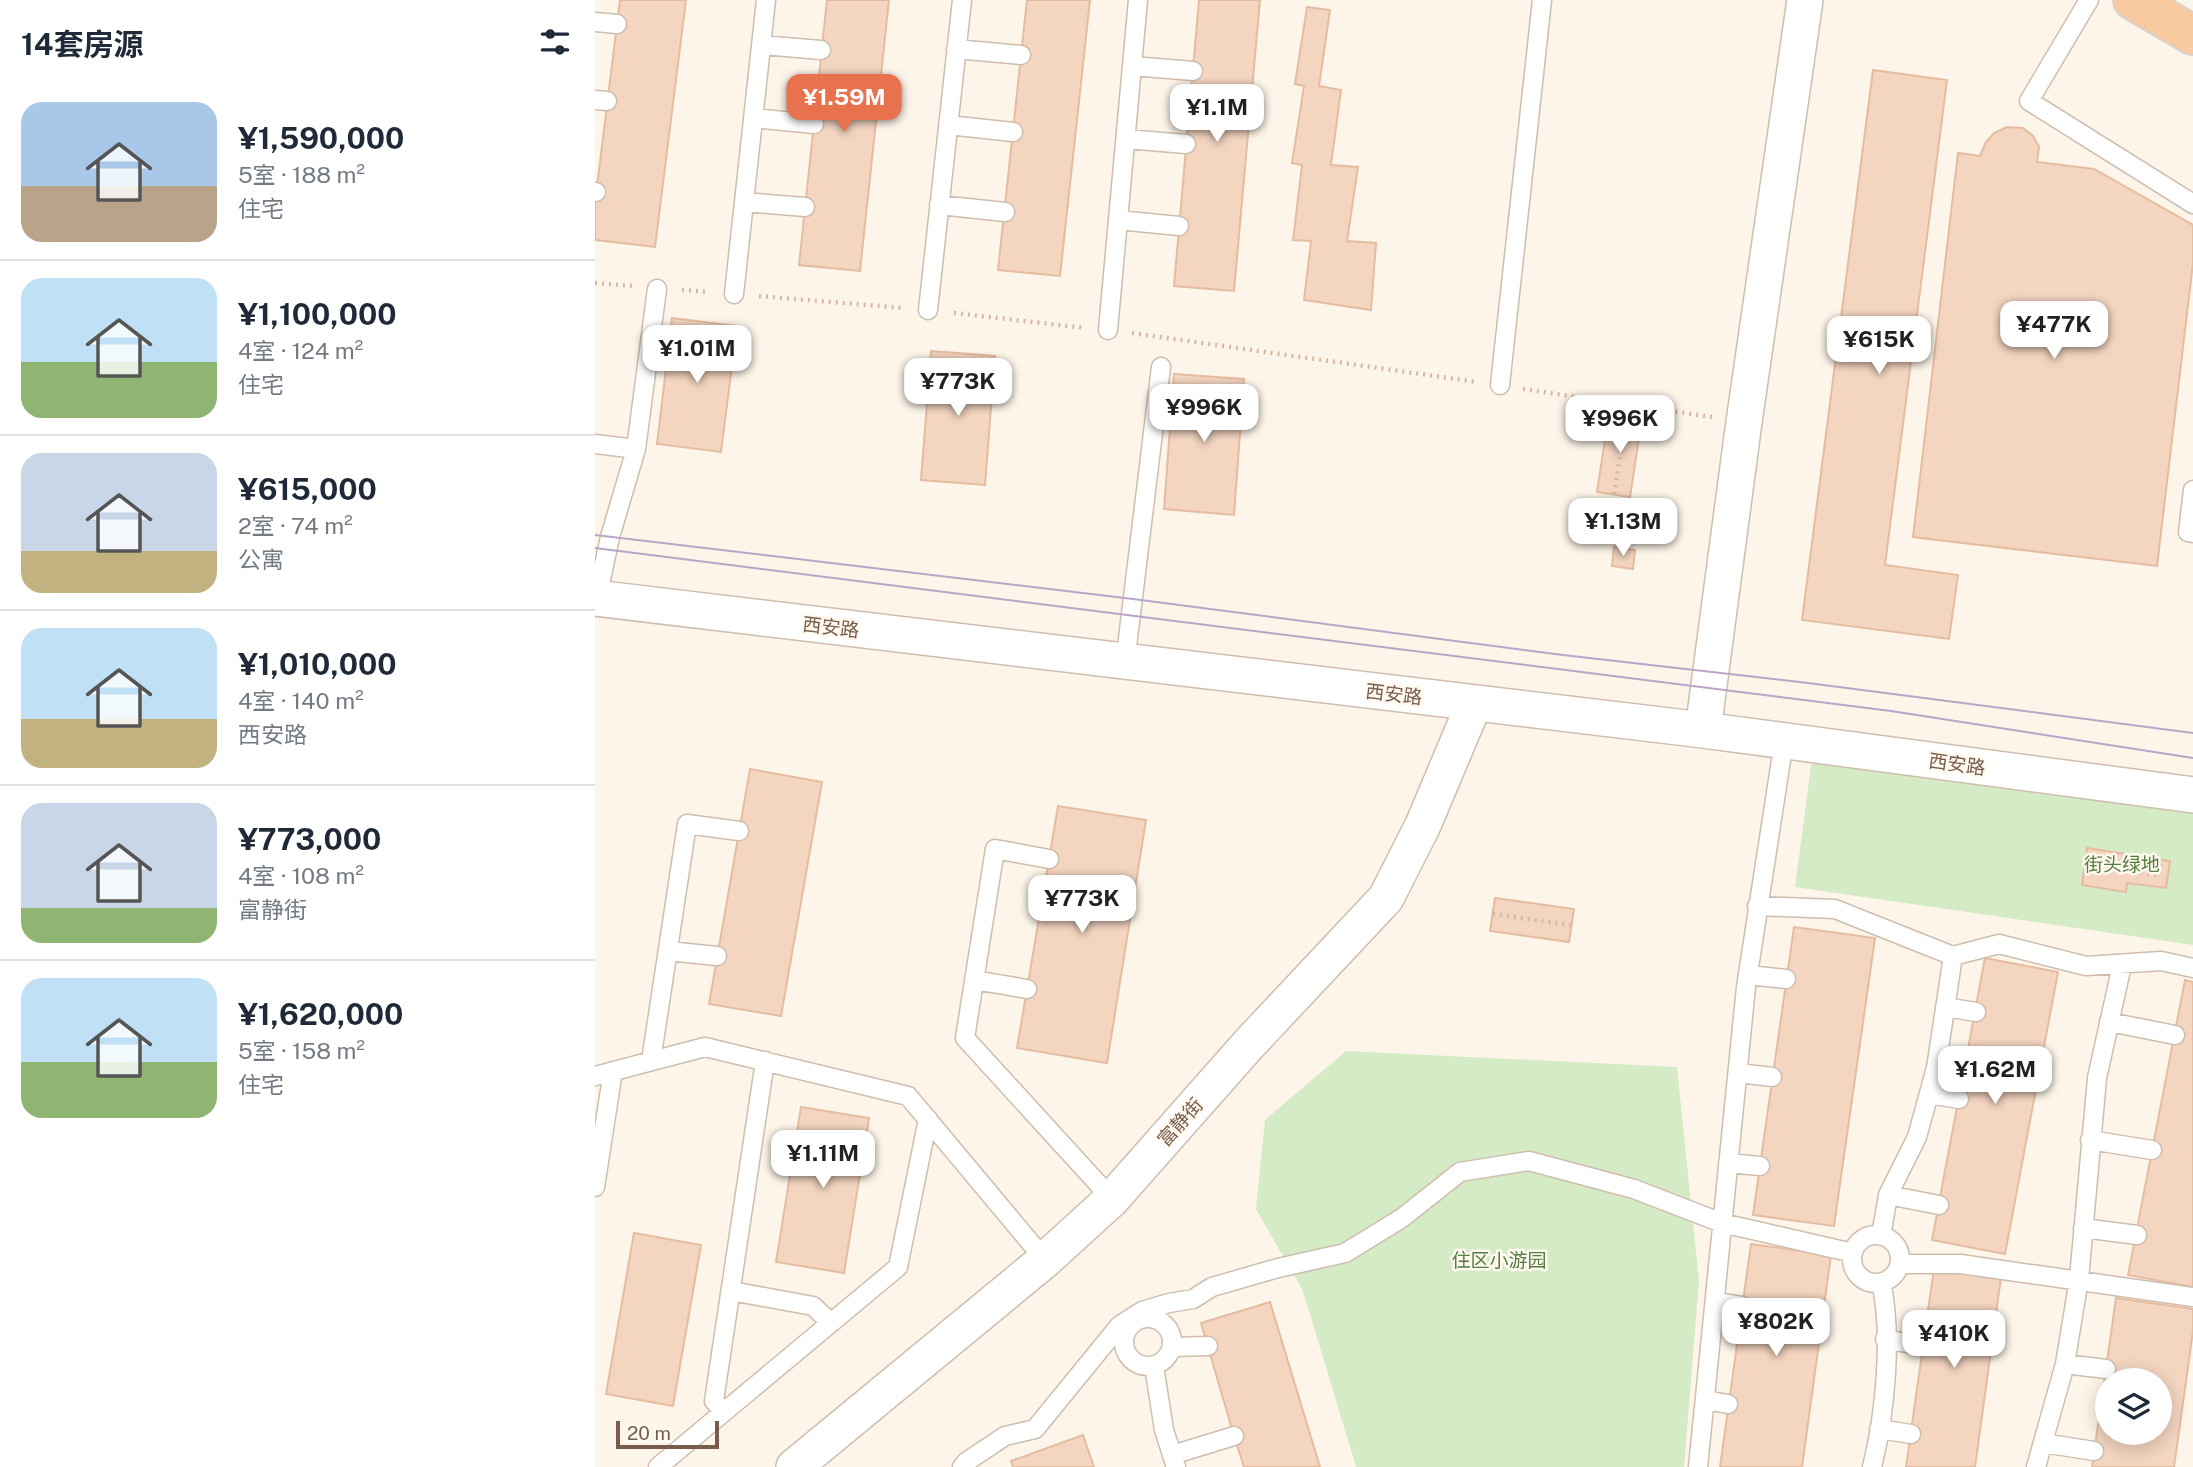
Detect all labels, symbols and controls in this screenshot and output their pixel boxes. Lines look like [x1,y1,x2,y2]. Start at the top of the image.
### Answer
icon: filters [536,23,574,61]
text: 14套房源 [21,26,144,62]
pin: ¥1.59M [787,74,901,134]
text: ¥1.59M [803,83,885,110]
pin: ¥1.1M [1168,85,1266,144]
text: ¥1.1M [1186,93,1248,120]
text: ¥1,590,000 [238,120,404,156]
icon: home [77,130,161,214]
text: 5室 · 188 m² [238,161,365,188]
text: 住宅 [238,195,284,222]
text: ¥1,100,000 [238,296,396,332]
pin: ¥477K [2005,302,2103,361]
icon: home [77,306,161,390]
text: ¥477K [2016,310,2092,337]
pin: ¥615K [1830,316,1928,376]
text: ¥615K [1843,325,1915,352]
pin: ¥1.01M [640,326,754,385]
text: ¥1.01M [659,334,735,361]
text: 4室 · 124 m² [238,337,363,364]
pin: ¥773K [909,358,1007,418]
text: ¥773K [920,367,996,394]
text: 住宅 [238,371,284,398]
pin: ¥996K [1155,384,1253,444]
text: ¥996K [1165,393,1243,420]
pin: ¥996K [1571,396,1669,455]
text: ¥996K [1581,404,1659,431]
text: ¥615,000 [238,471,377,507]
icon: home [77,481,161,565]
pin: ¥1.13M [1566,498,1680,558]
text: ¥1.13M [1584,507,1662,534]
text: 2室 · 74 m² [238,512,353,539]
text: 公寓 [238,546,284,573]
street label: 西安路 [801,613,861,641]
text: ¥1,010,000 [238,646,397,682]
icon: home [77,656,161,740]
street label: 西安路 [1364,680,1424,708]
text: 4室 · 140 m² [238,687,364,714]
text: 西安路 [238,721,307,748]
street label: 西安路 [1927,749,1987,779]
text: ¥773,000 [238,821,381,857]
icon: home [77,831,161,915]
park label: 街头绿地 [2084,853,2160,875]
text: 4室 · 108 m² [238,862,364,889]
pin: ¥773K [1033,876,1131,935]
text: ¥773K [1044,884,1120,911]
text: 富静街 [238,896,307,923]
text: ¥1,620,000 [238,996,403,1032]
icon: home [77,1006,161,1090]
text: 5室 · 158 m² [238,1037,365,1064]
pin: ¥1.62M [1938,1046,2052,1106]
text: ¥1.62M [1954,1055,2036,1082]
text: 住宅 [238,1071,284,1098]
street label: 富静街 [1153,1093,1207,1151]
pin: ¥1.11M [766,1130,880,1190]
text: ¥1.11M [787,1139,859,1166]
park label: 住区小游园 [1451,1249,1547,1271]
pin: ¥802K [1727,1298,1825,1358]
text: ¥802K [1738,1307,1814,1334]
pin: ¥410K [1905,1310,2003,1370]
text: ¥410K [1918,1319,1990,1346]
map controls [2095,1368,2172,1445]
button: layers [2095,1368,2172,1445]
scale bar [616,1418,719,1450]
text: 20 m [627,1422,671,1444]

